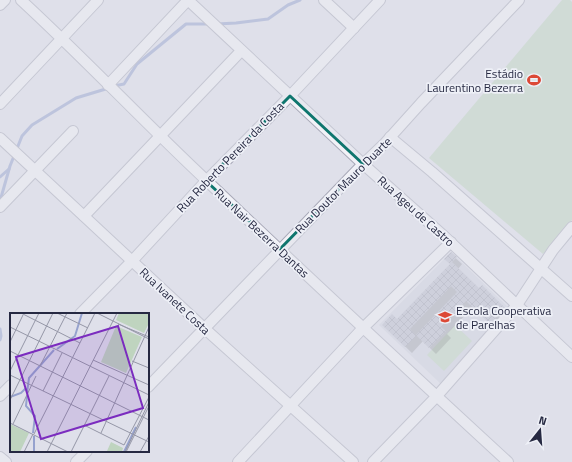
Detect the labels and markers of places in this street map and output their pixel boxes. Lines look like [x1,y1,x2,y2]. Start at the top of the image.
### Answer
place label: Estádio Laurentino Bezerra [427,64,523,97]
sports icon: Estádio Laurentino Bezerra [526,72,542,88]
place label: Escola Cooperativa de Parelhas [456,301,551,334]
school or university icon: Escola Cooperativa de Parelhas [437,309,453,325]

